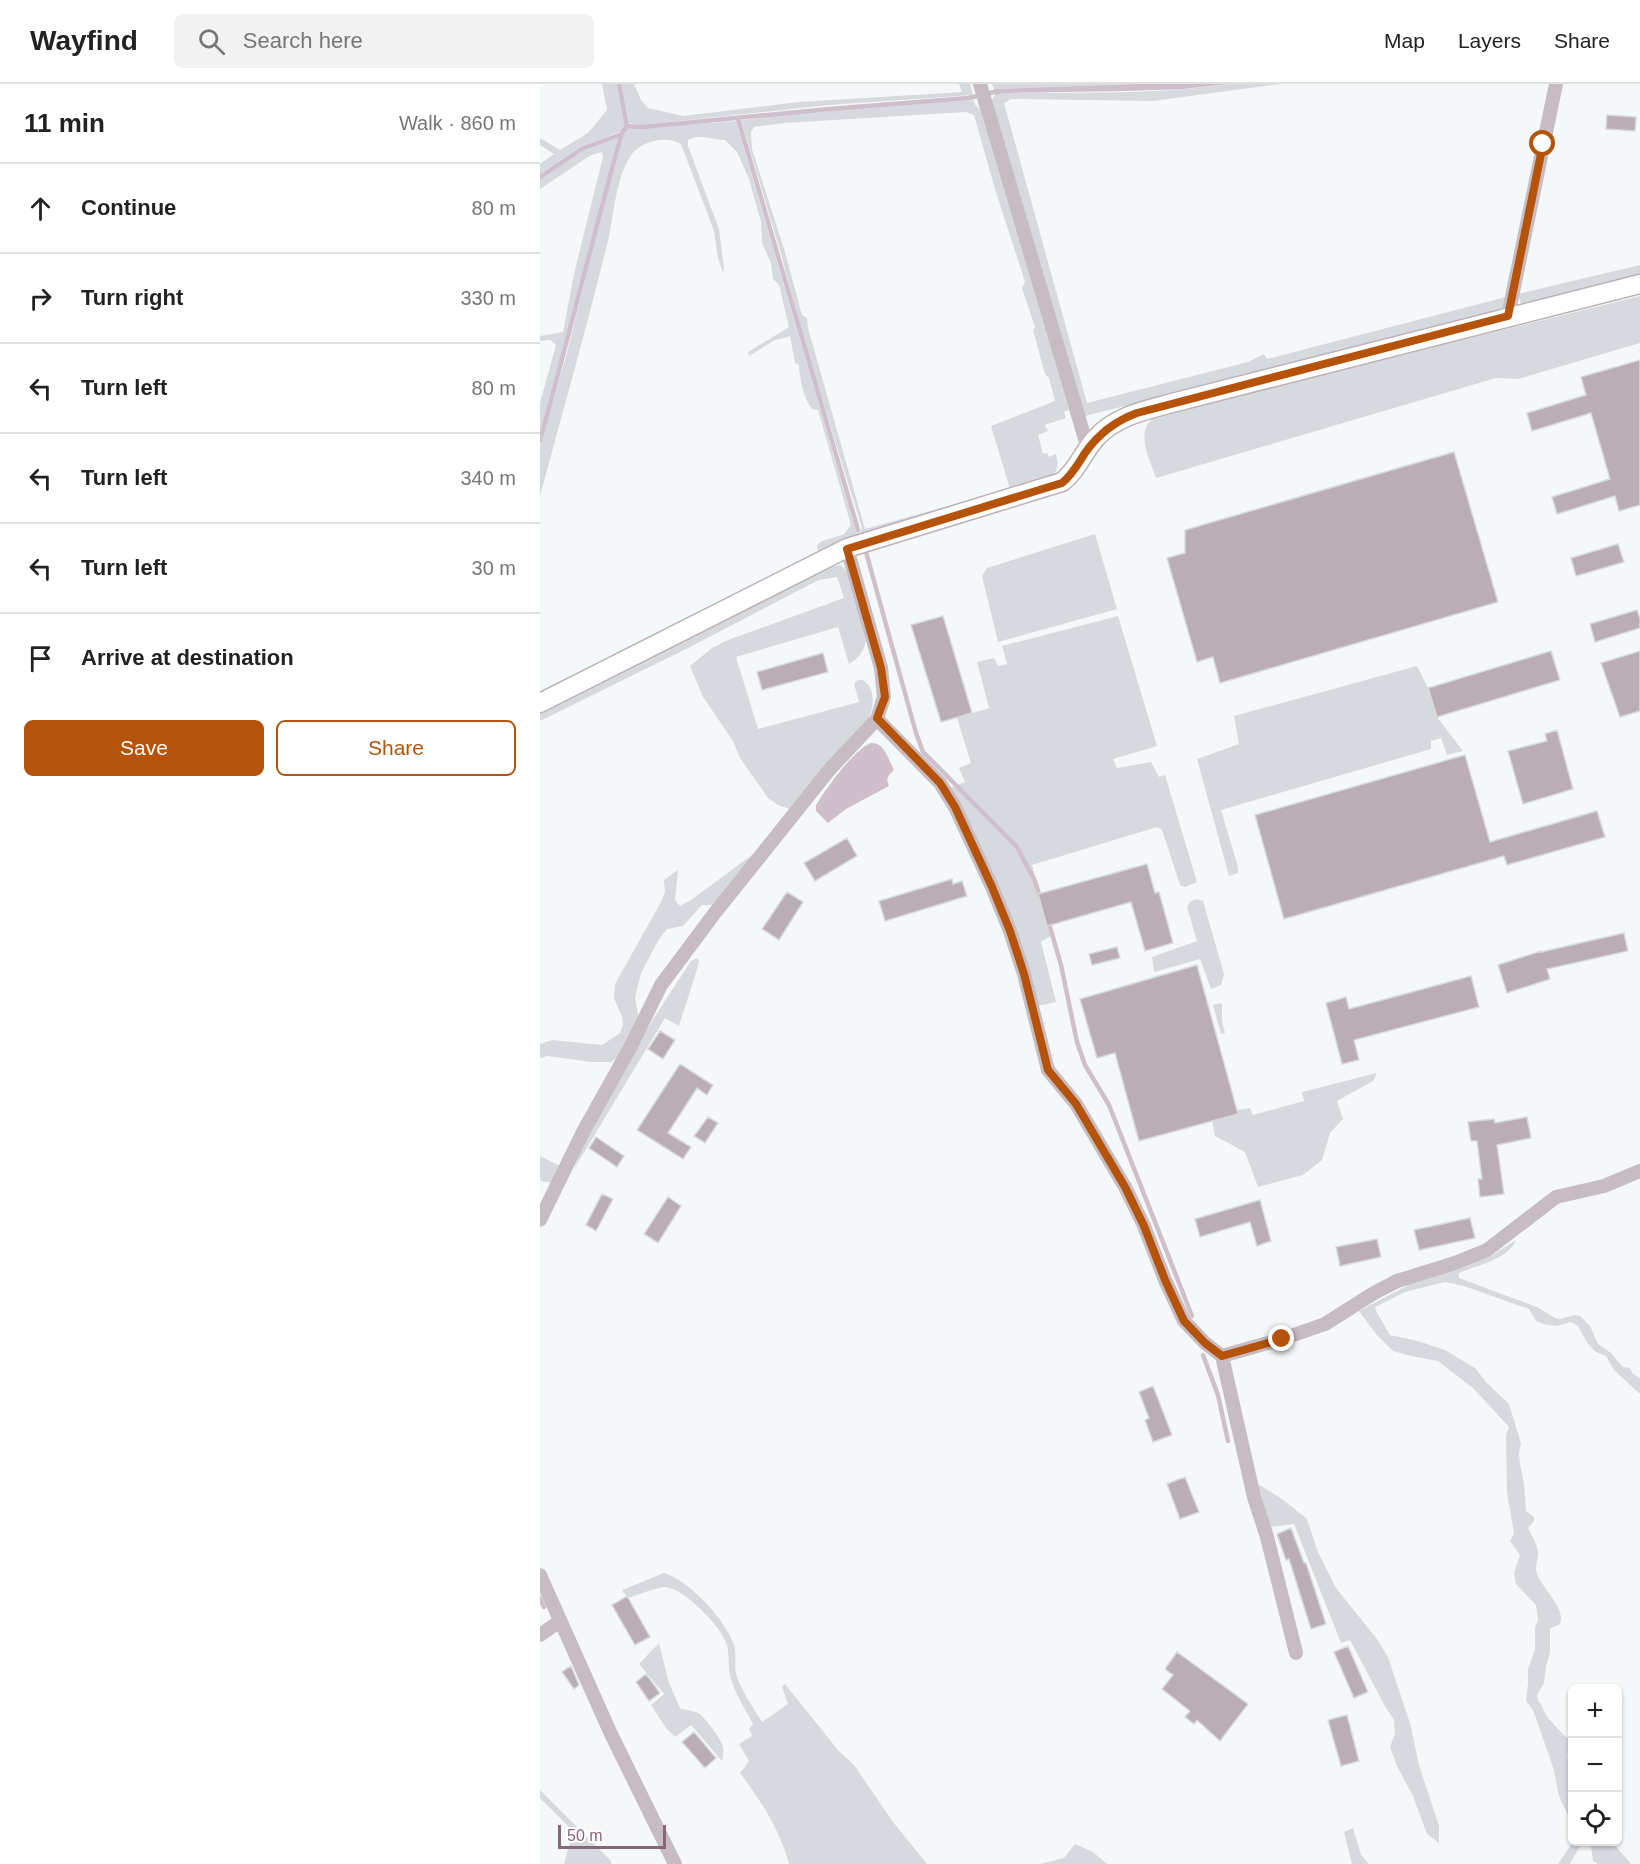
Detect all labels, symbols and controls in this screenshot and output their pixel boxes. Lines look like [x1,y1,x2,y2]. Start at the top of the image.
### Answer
search box [174,14,594,68]
text: Wayfind [30,25,138,56]
icon: search [195,25,228,58]
text: Search here [243,28,363,53]
text: Map [1384,29,1425,52]
text: Layers [1458,29,1521,52]
text: Share [1554,29,1610,52]
text: 11 min [24,108,105,138]
text: Walk · 860 m [399,112,516,134]
route start [1529,130,1555,156]
icon: ahead [24,192,57,225]
text: Continue [81,195,176,220]
text: 80 m [472,197,516,219]
icon: right [24,282,57,315]
text: Turn right [81,285,183,310]
text: 330 m [460,287,516,309]
icon: left [24,372,57,405]
text: Turn left [81,375,167,400]
text: 80 m [472,377,516,399]
icon: left [24,462,57,495]
text: Turn left [81,465,167,490]
text: 340 m [460,467,516,489]
icon: left [24,552,57,585]
text: Turn left [81,555,167,580]
text: 30 m [472,557,516,579]
icon: arrive [24,642,57,675]
text: Arrive at destination [81,645,294,670]
button: Save [24,720,264,776]
button: Share [276,720,516,776]
route end [1268,1325,1294,1351]
map controls [1568,1684,1622,1846]
button: + [1568,1684,1622,1738]
button: − [1568,1738,1622,1792]
button: locate [1568,1792,1622,1846]
scale bar [558,1822,666,1850]
text: 50 m [567,1827,603,1844]

